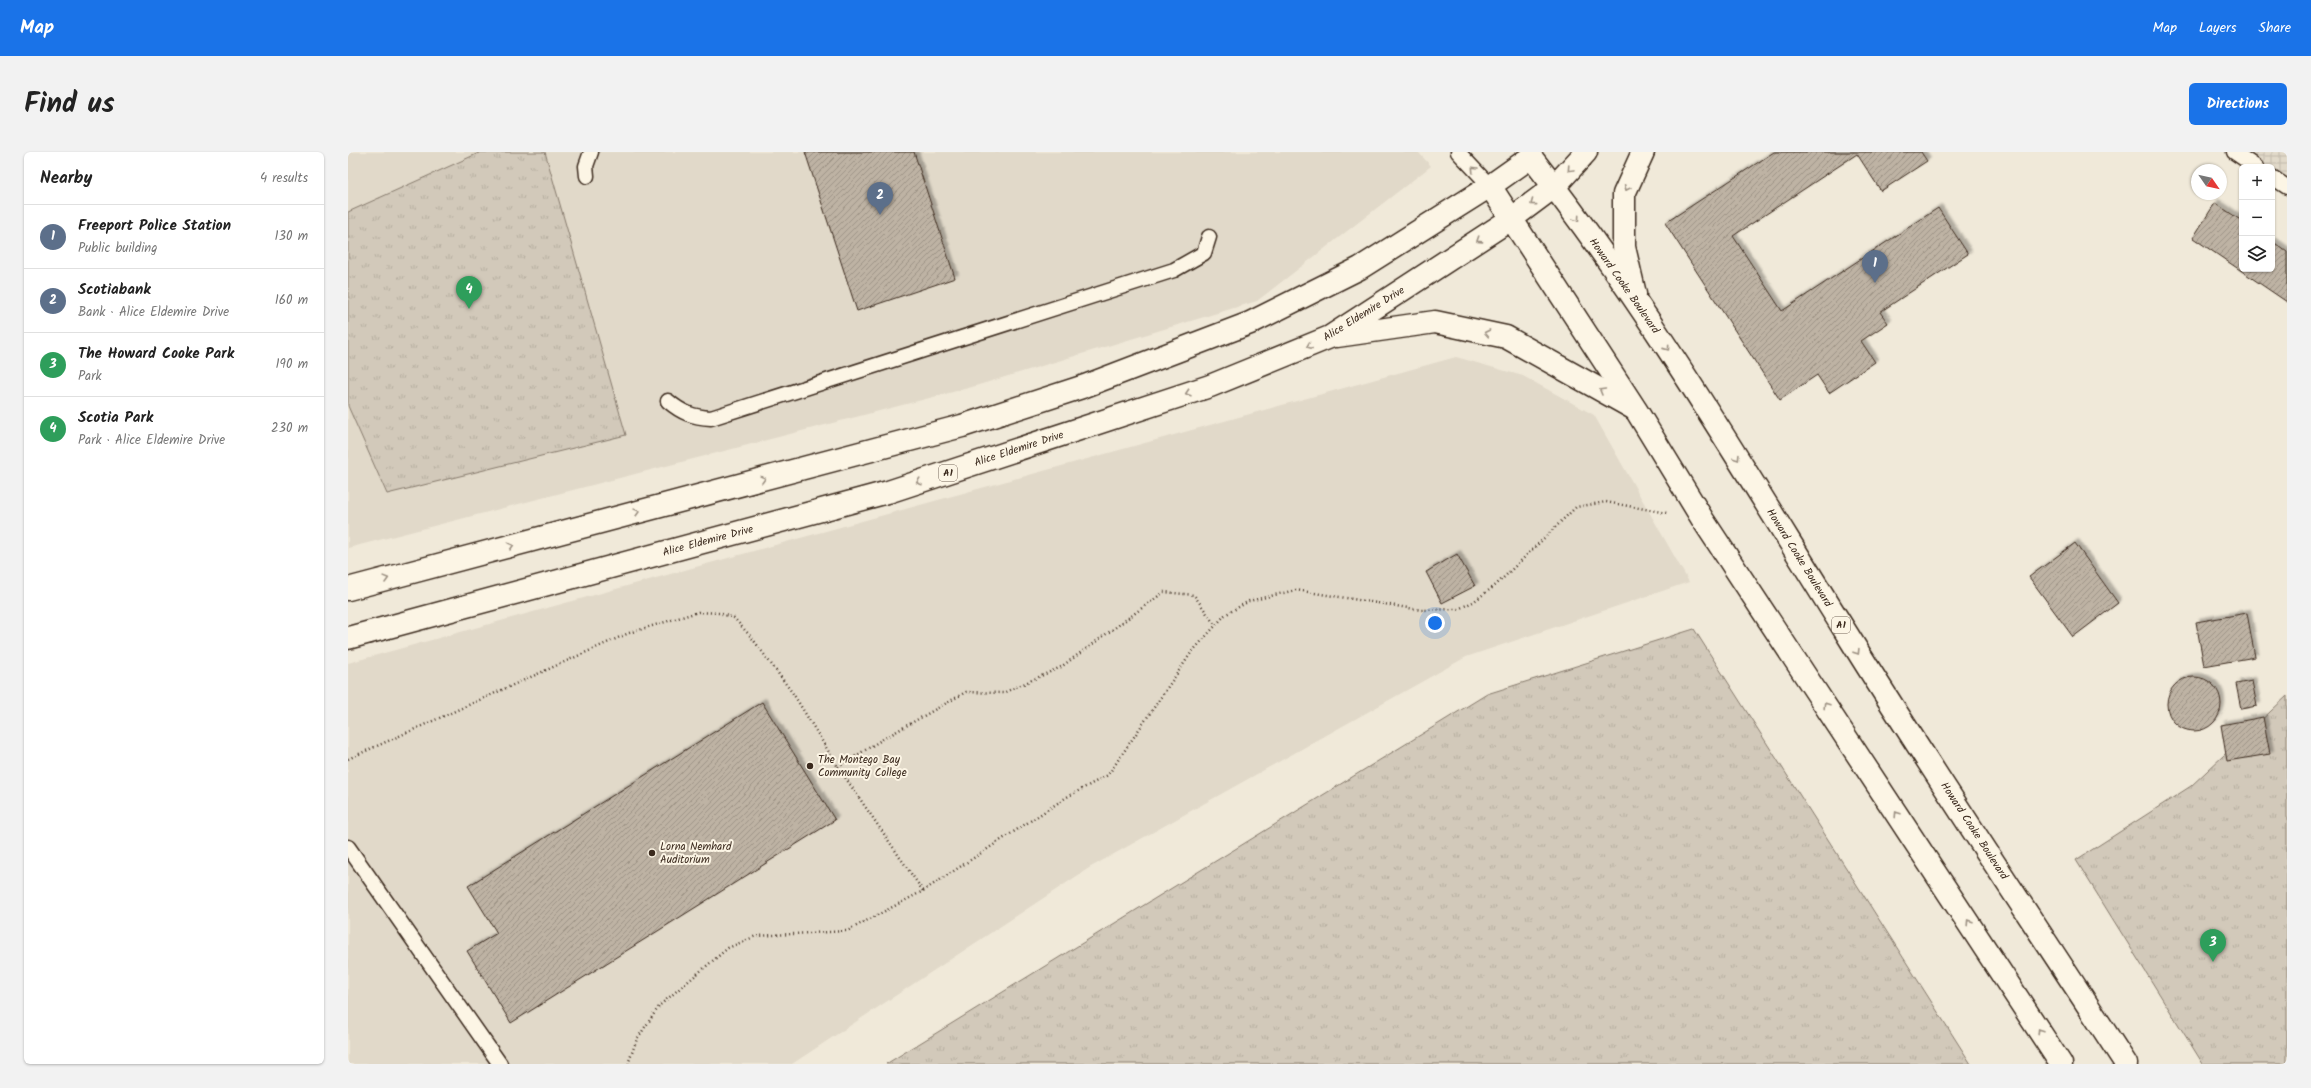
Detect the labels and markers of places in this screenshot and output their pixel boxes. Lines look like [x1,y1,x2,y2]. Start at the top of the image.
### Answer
pin: 2 [867,182,893,215]
pin: 1 [1862,250,1888,283]
pin: 4 [456,276,482,309]
place label: The Montego Bay Community College [818,751,907,782]
marker: The Montego Bay Community College [805,761,815,771]
place label: Lorna Nemhard Auditorium [660,838,732,869]
marker: Lorna Nemhard Auditorium [647,848,657,858]
pin: 3 [2200,929,2226,962]

